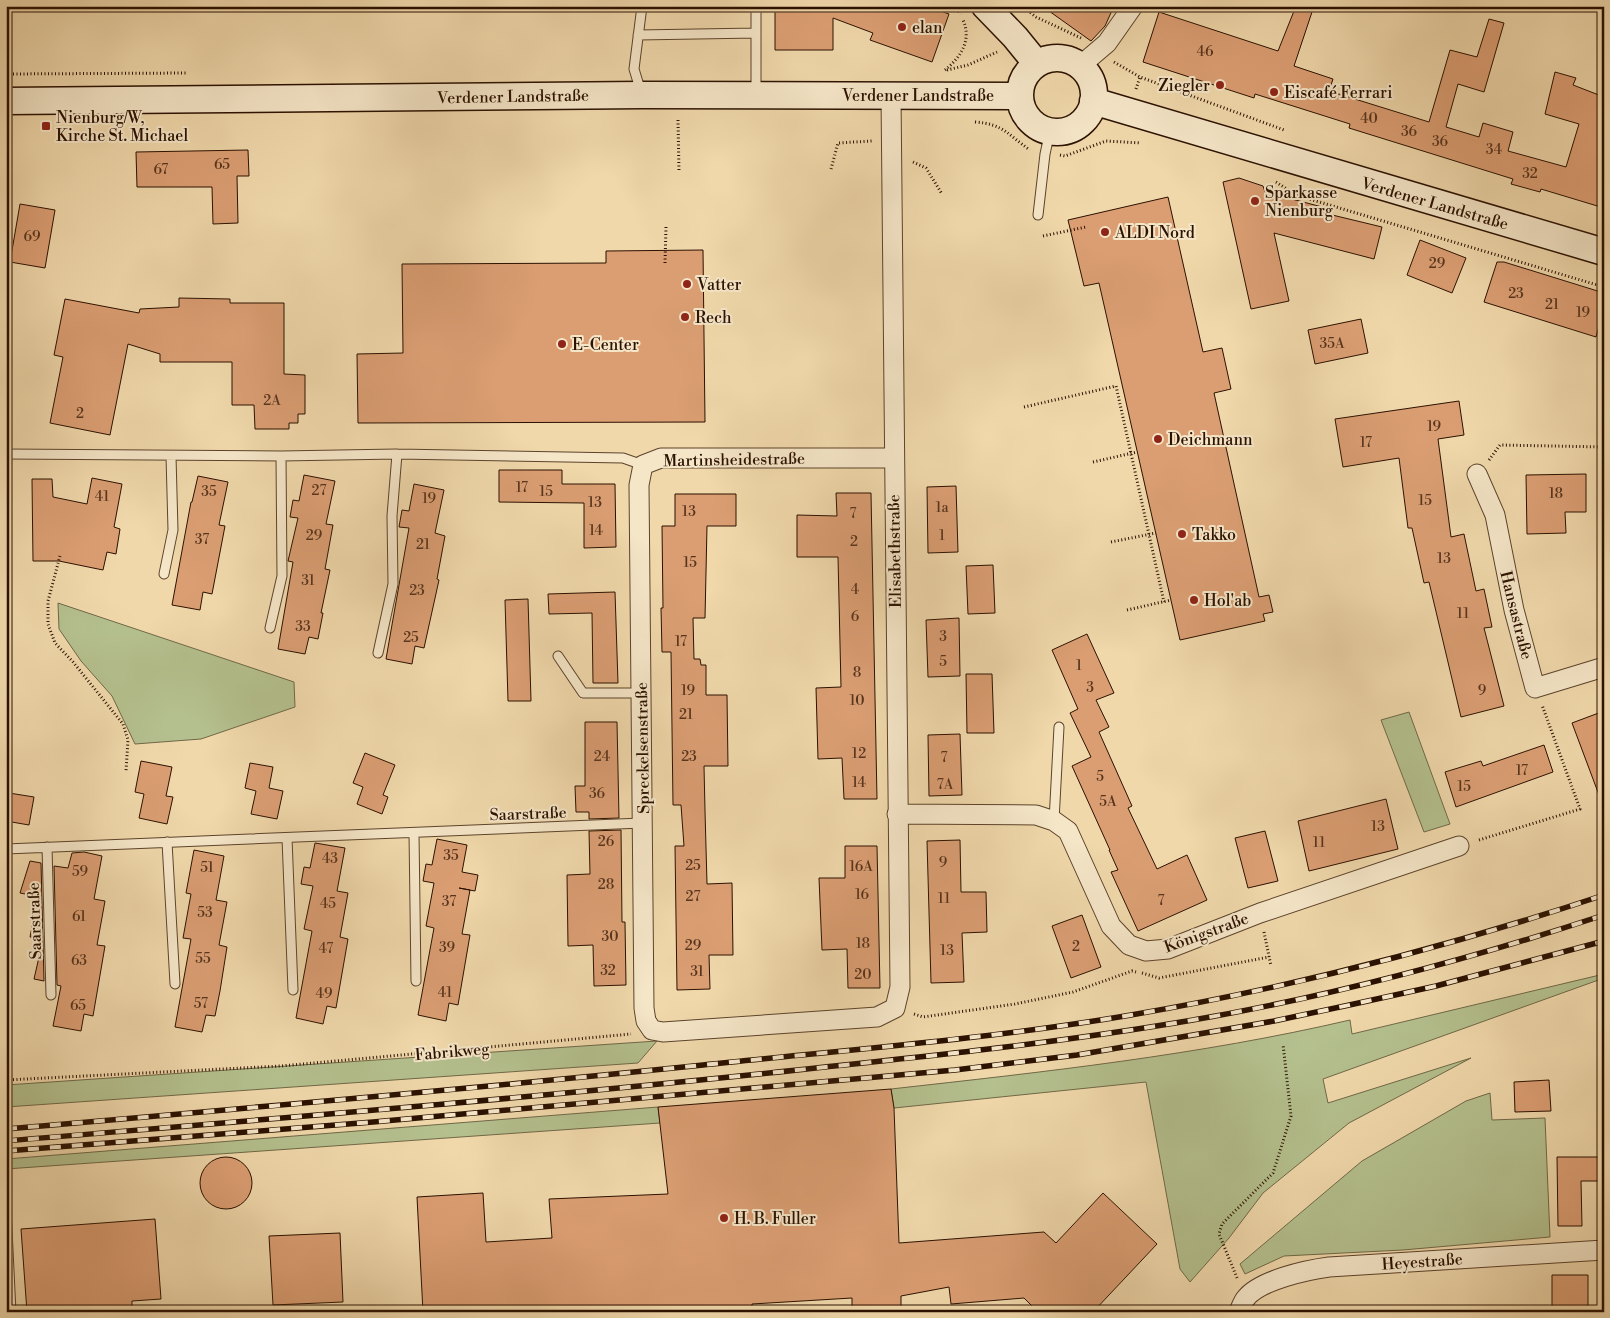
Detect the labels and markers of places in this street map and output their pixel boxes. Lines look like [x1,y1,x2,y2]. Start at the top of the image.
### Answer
place label: elan [912,18,943,38]
marker: elan [896,21,908,33]
place label: Ziegler [1158,76,1210,96]
marker: Ziegler [1214,79,1226,91]
place label: Eiscafé Ferrari [1284,83,1393,103]
marker: Eiscafé Ferrari [1268,86,1280,98]
place label: Nienburg/W, Kirche St. Michael [56,108,188,146]
marker: Nienburg/W, Kirche St. Michael [40,120,52,132]
place label: Sparkasse Nienburg [1265,183,1337,221]
marker: Sparkasse Nienburg [1249,195,1261,207]
place label: ALDI Nord [1114,223,1195,243]
marker: ALDI Nord [1099,226,1111,238]
place label: Vatter [696,275,741,295]
marker: Vatter [681,278,693,290]
place label: Rech [695,308,732,328]
marker: Rech [679,311,691,323]
place label: E-Center [572,335,639,355]
marker: E-Center [556,338,568,350]
place label: Deichmann [1168,430,1253,450]
marker: Deichmann [1152,433,1164,445]
place label: Takko [1192,525,1236,545]
marker: Takko [1176,528,1188,540]
place label: Hol'ab [1204,591,1251,611]
marker: Hol'ab [1188,594,1200,606]
place label: H. B. Fuller [734,1209,816,1229]
marker: H. B. Fuller [718,1212,730,1224]

